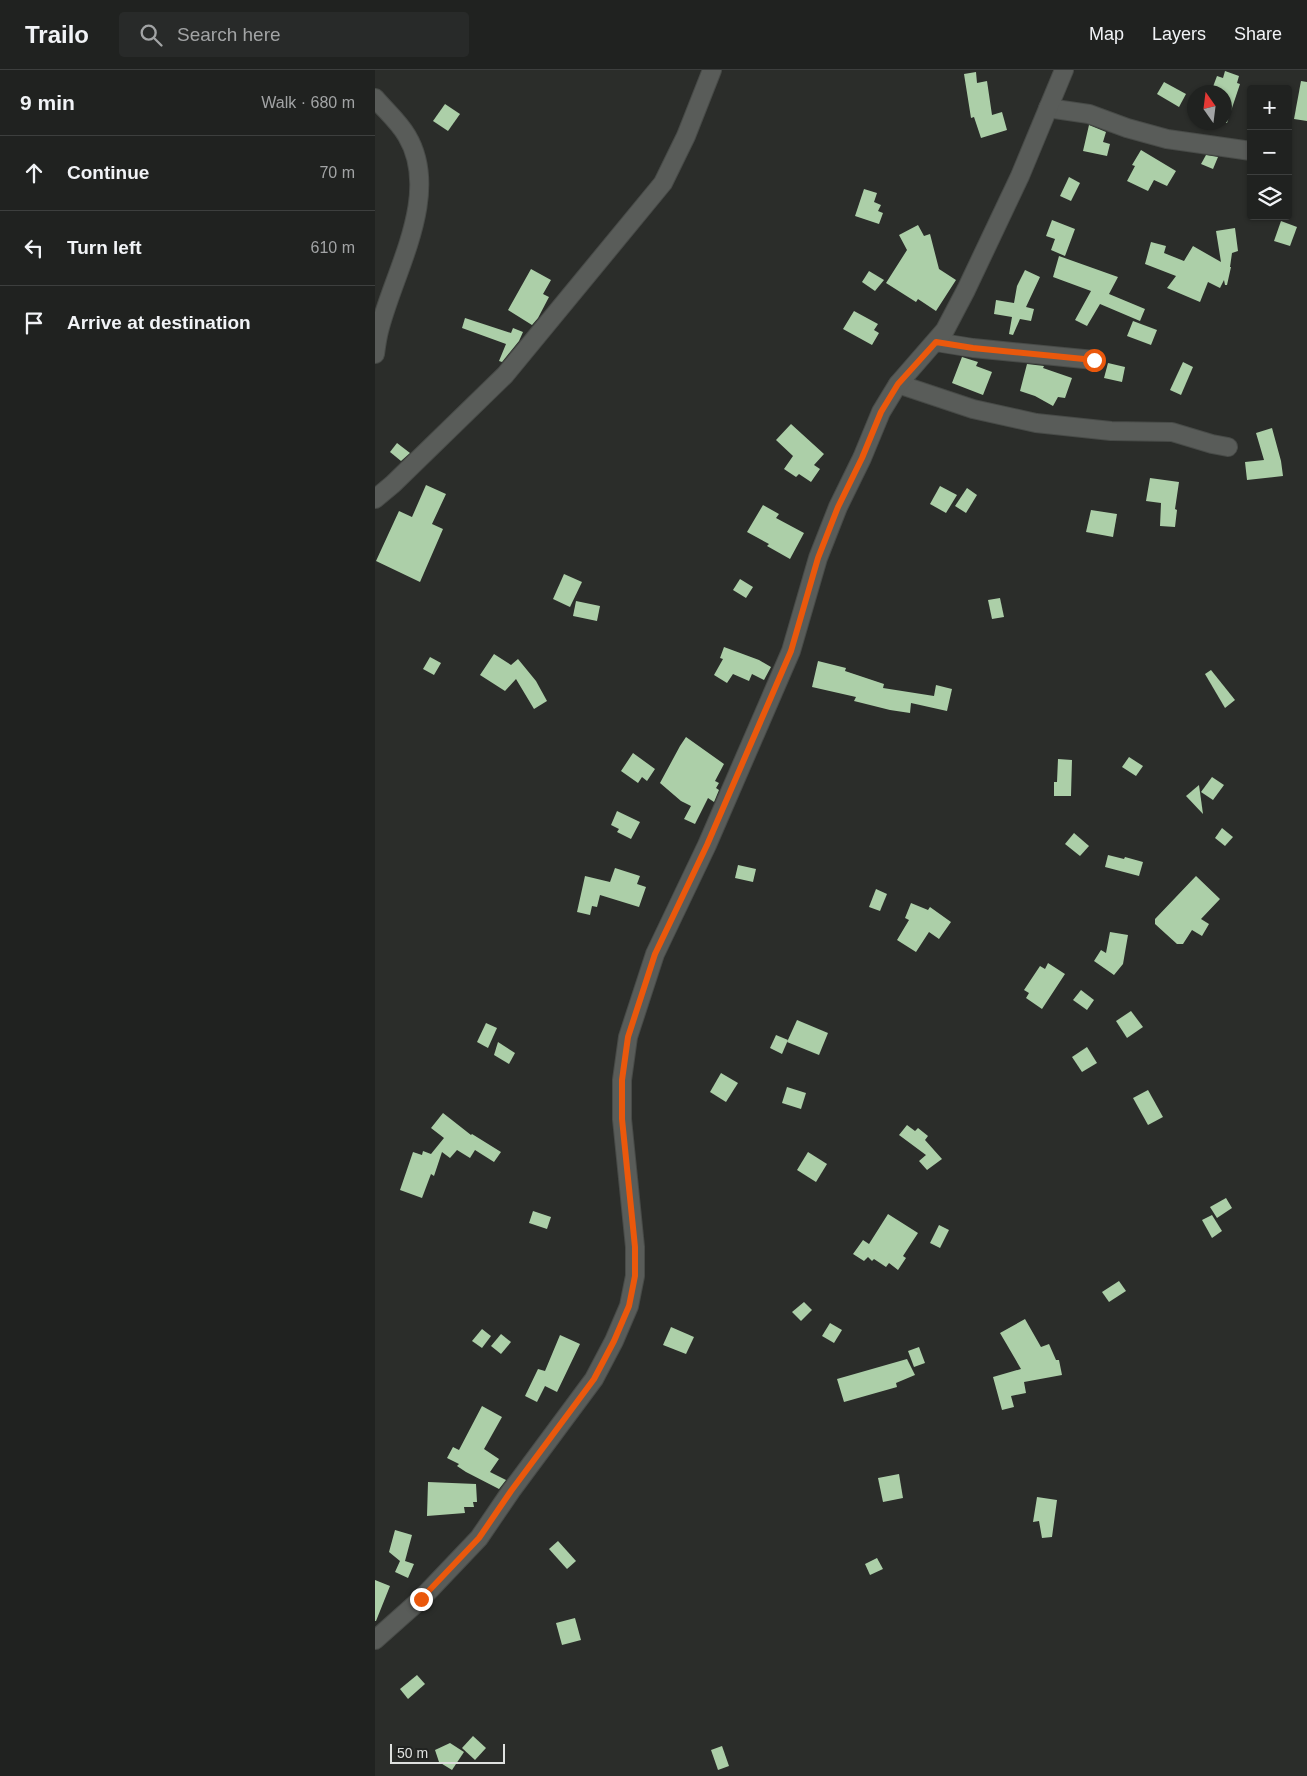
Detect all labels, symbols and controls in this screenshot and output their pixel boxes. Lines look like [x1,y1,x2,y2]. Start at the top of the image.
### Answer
search box [119,12,469,57]
text: Trailo [25,21,89,48]
icon: search [137,21,165,49]
text: Search here [177,24,281,45]
text: Map [1089,24,1124,44]
text: Layers [1152,24,1206,44]
text: Share [1234,24,1282,44]
north arrow [1187,85,1232,130]
map controls [1247,85,1292,220]
button: + [1247,85,1292,130]
text: 9 min [20,91,75,114]
text: Walk · 680 m [261,94,355,111]
button: − [1247,130,1292,175]
icon: ahead [20,159,48,187]
text: Continue [67,162,149,183]
text: 70 m [319,164,355,181]
button: layers [1247,175,1292,220]
icon: left [20,234,48,262]
text: Turn left [67,237,142,258]
text: 610 m [311,239,355,256]
icon: arrive [20,309,48,337]
text: Arrive at destination [67,312,251,333]
route start [1083,349,1106,372]
route end [410,1588,433,1611]
scale bar [390,1741,505,1764]
text: 50 m [397,1745,428,1761]

